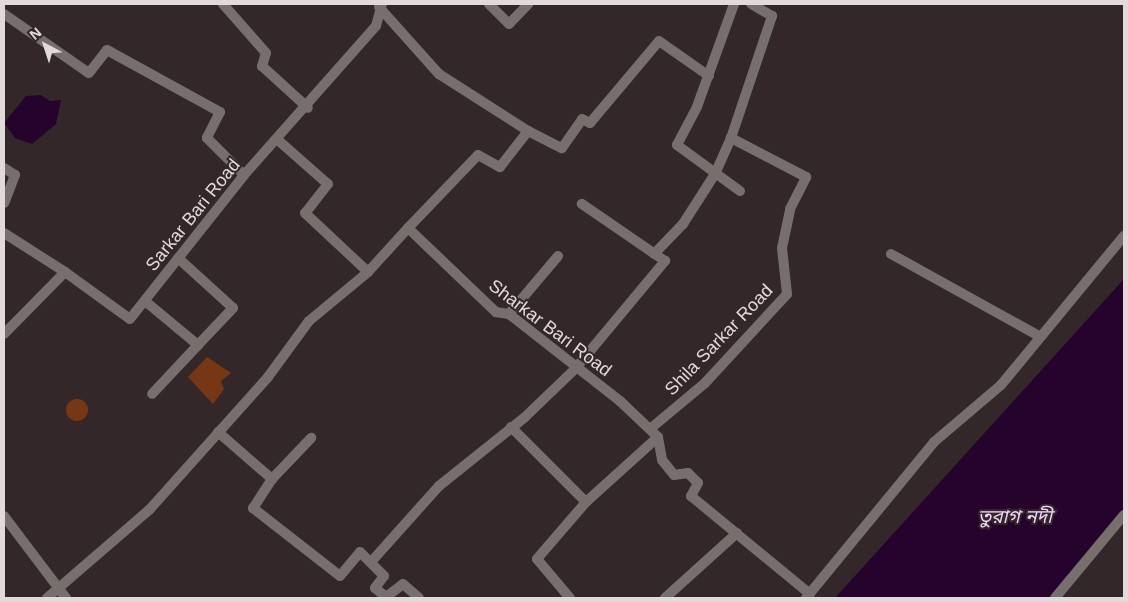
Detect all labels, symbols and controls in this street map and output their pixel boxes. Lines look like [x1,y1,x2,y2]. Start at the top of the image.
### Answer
north arrow [20,20,70,70]
text: N [26,24,44,43]
street label: Sarkar Bari Road [141,155,245,275]
street label: Sharkar Bari Road [484,275,616,381]
street label: Shila Sarkar Road [660,280,778,400]
water label: তুরাগ নদী [978,506,1052,528]

